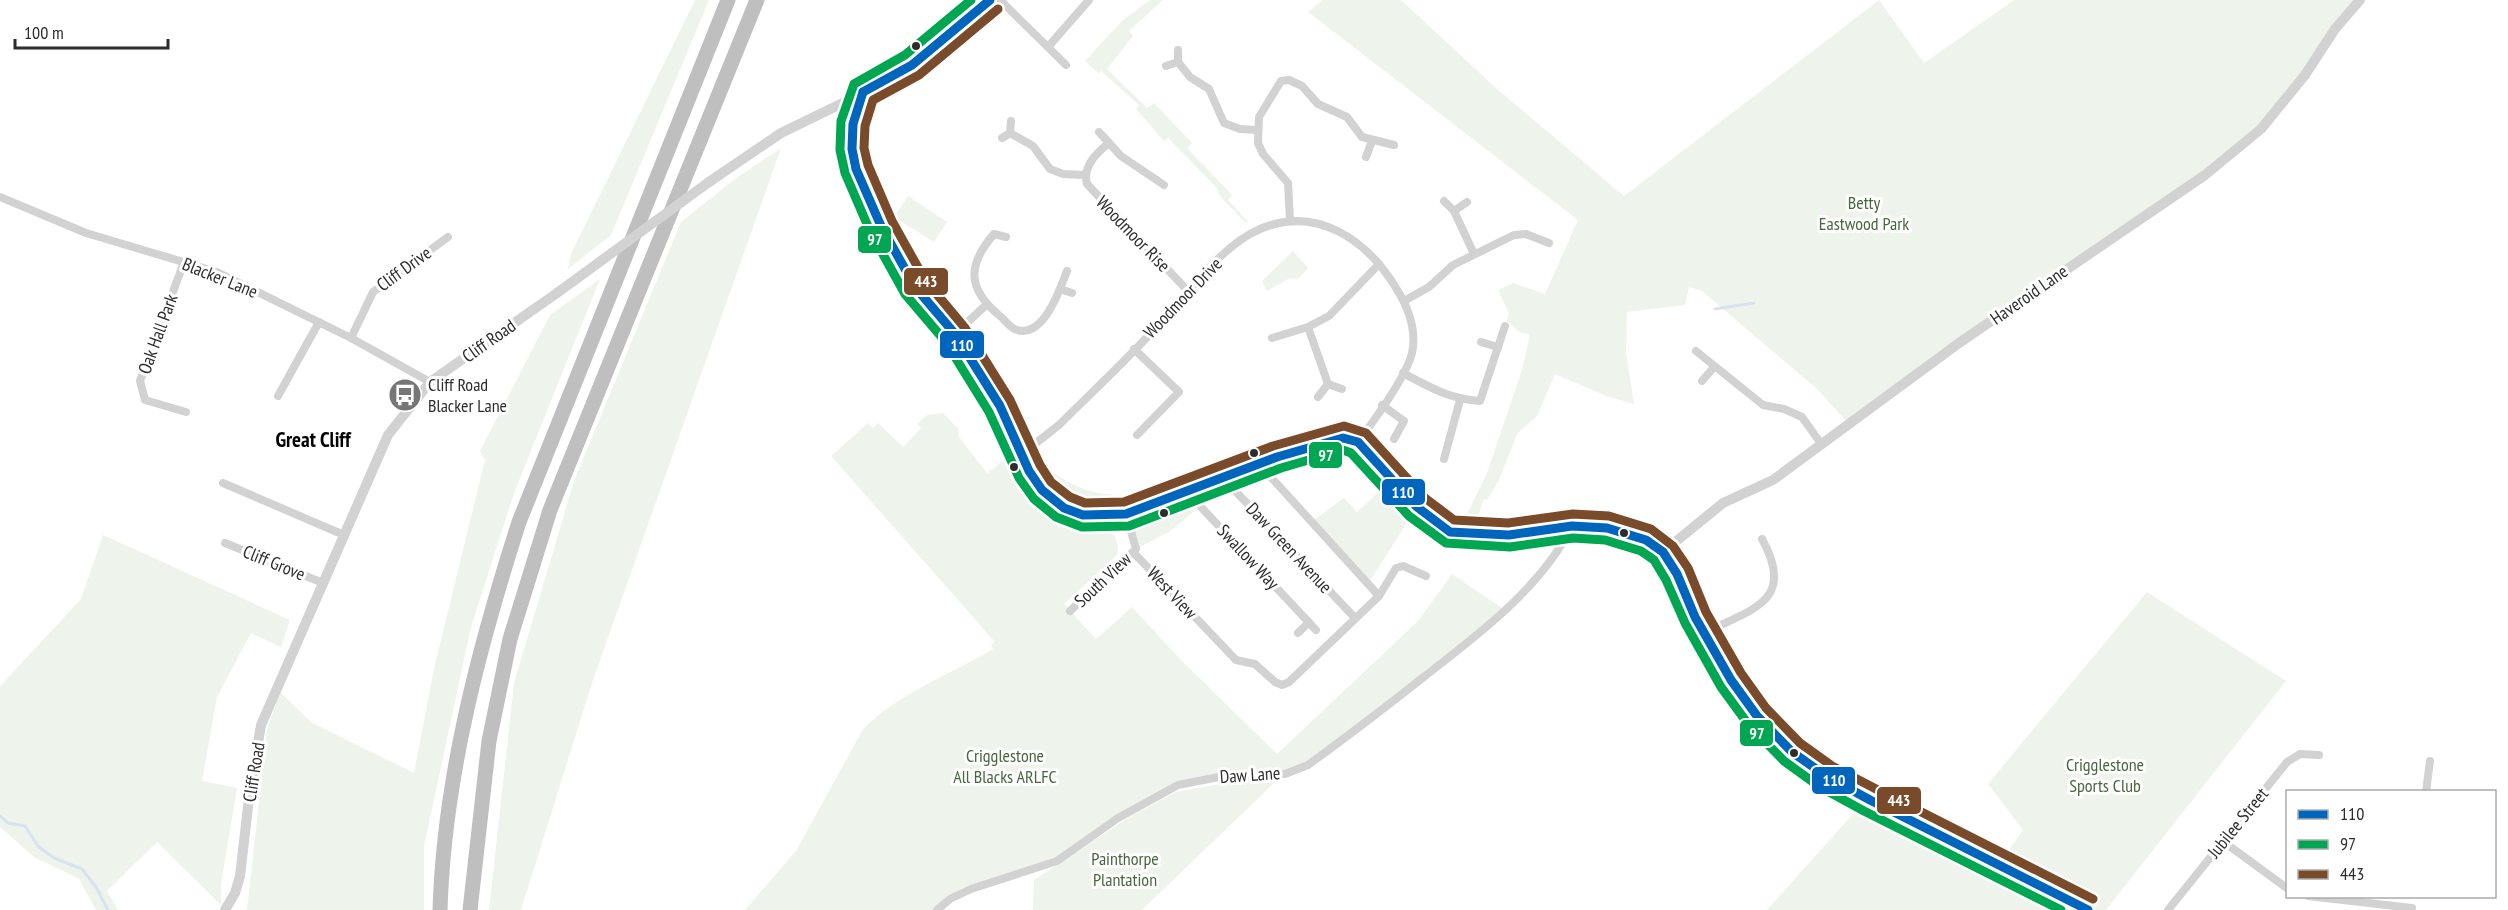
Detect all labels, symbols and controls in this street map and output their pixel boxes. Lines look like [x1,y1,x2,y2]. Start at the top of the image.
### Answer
scale bar [15,12,168,50]
text: 100 m [24,21,64,44]
unlabelled marker [910,40,922,52]
street label: Woodmoor Rise [1091,191,1175,276]
park label: Betty Eastwood Park [1819,191,1909,235]
line badge: 97 [857,225,892,254]
text: 97 [867,229,883,249]
street label: Cliff Drive [372,241,436,296]
street label: Blacker Lane [179,252,261,303]
street label: Woodmoor Drive [1138,252,1227,343]
street label: Haveroid Lane [1986,260,2072,330]
line badge: 443 [903,267,949,296]
text: 443 [915,271,937,291]
street label: Oak Hall Park [132,291,183,377]
street label: Cliff Road [457,314,520,367]
line badge: 110 [939,330,985,359]
text: 110 [951,335,974,355]
place label: Cliff Road Blacker Lane [428,373,507,417]
bus stop icon: Cliff Road Blacker Lane [387,377,423,413]
district label: Great Cliff [275,426,352,453]
line badge: 97 [1308,441,1343,469]
text: 97 [1318,445,1334,465]
unlabelled marker [1248,447,1260,459]
unlabelled marker [1008,461,1020,473]
line badge: 110 [1381,478,1426,506]
text: 110 [1392,482,1415,502]
street label: Daw Green Avenue [1241,497,1337,598]
unlabelled marker [1158,507,1170,519]
street label: Swallow Way [1212,519,1284,594]
unlabelled marker [1618,527,1630,539]
street label: Cliff Grove [240,540,309,585]
street label: South View [1069,547,1136,612]
street label: West View [1142,562,1203,624]
line badge: 97 [1739,719,1774,747]
text: 97 [1749,723,1765,743]
street label: Cliff Road [237,740,270,803]
park label: Crigglestone All Blacks ARLFC [953,744,1057,788]
unlabelled marker [1788,747,1800,759]
park label: Crigglestone Sports Club [2066,753,2144,797]
street label: Daw Lane [1219,761,1281,788]
line badge: 110 [1811,766,1856,795]
text: 110 [1823,770,1846,790]
street label: Jubilee Street [2202,783,2273,863]
line badge: 443 [1876,786,1922,815]
text: 443 [1888,790,1910,810]
legend [2286,790,2496,898]
text: 110 [2340,802,2364,825]
text: 97 [2340,832,2356,855]
park label: Painthorpe Plantation [1091,847,1159,891]
text: 443 [2340,862,2364,885]

